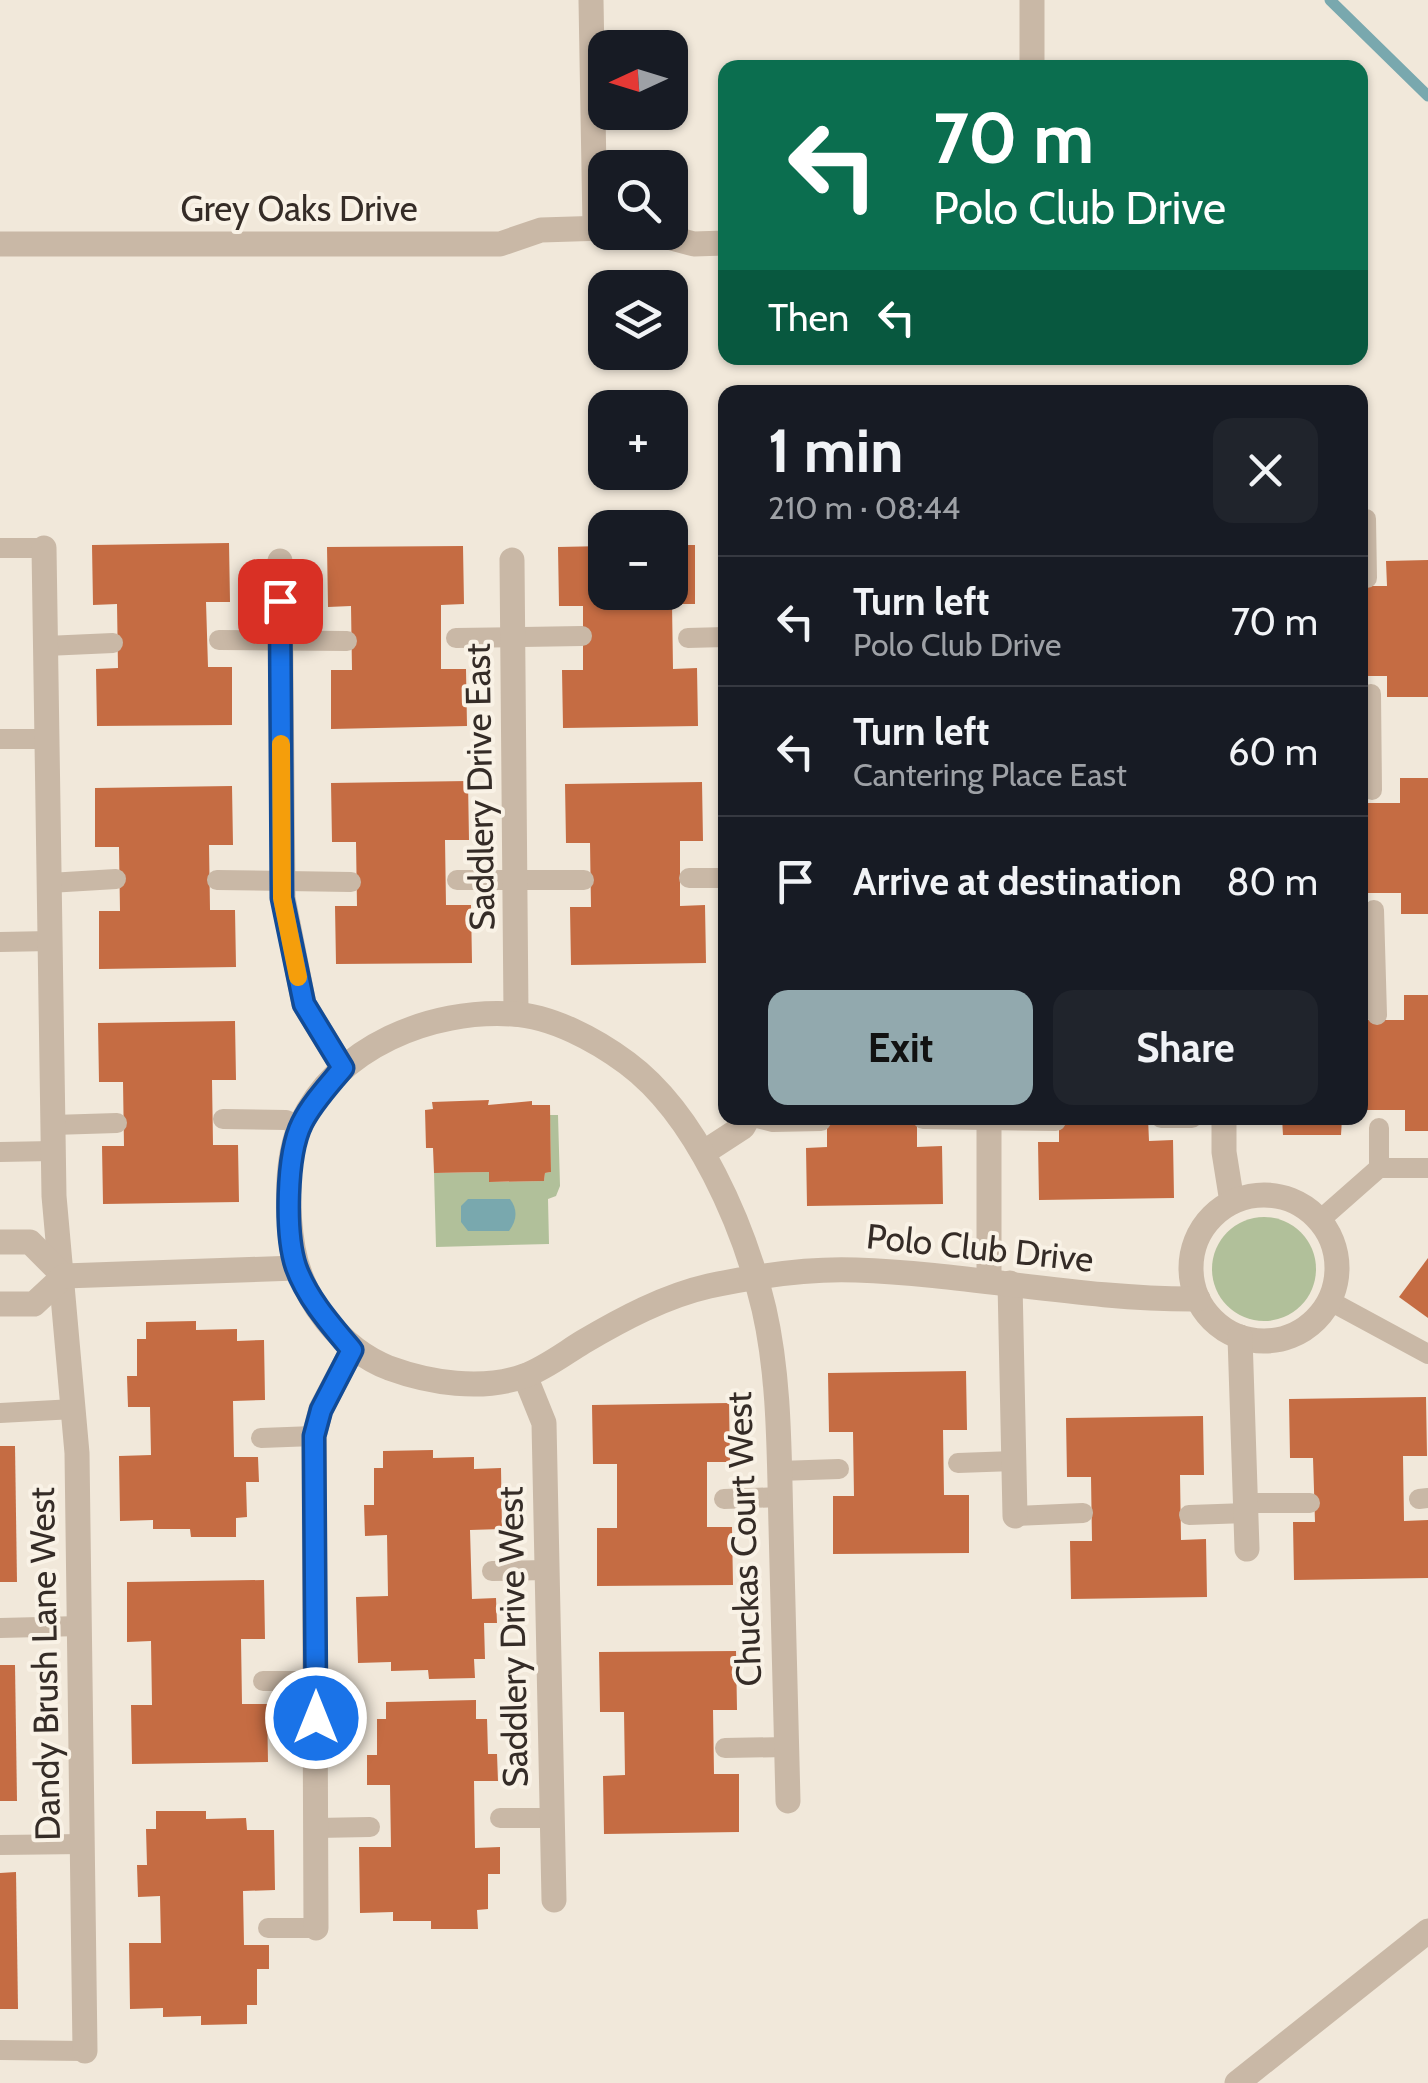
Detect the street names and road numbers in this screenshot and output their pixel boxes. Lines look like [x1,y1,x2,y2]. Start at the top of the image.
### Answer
street label: Grey Oaks Drive [180,187,418,230]
street label: Saddlery Drive East [455,643,504,931]
street label: Polo Club Drive [864,1214,1096,1281]
street label: Chuckas Court West [717,1391,770,1687]
street label: Saddlery Drive West [488,1486,537,1788]
street label: Dandy Brush Lane West [20,1487,69,1841]

